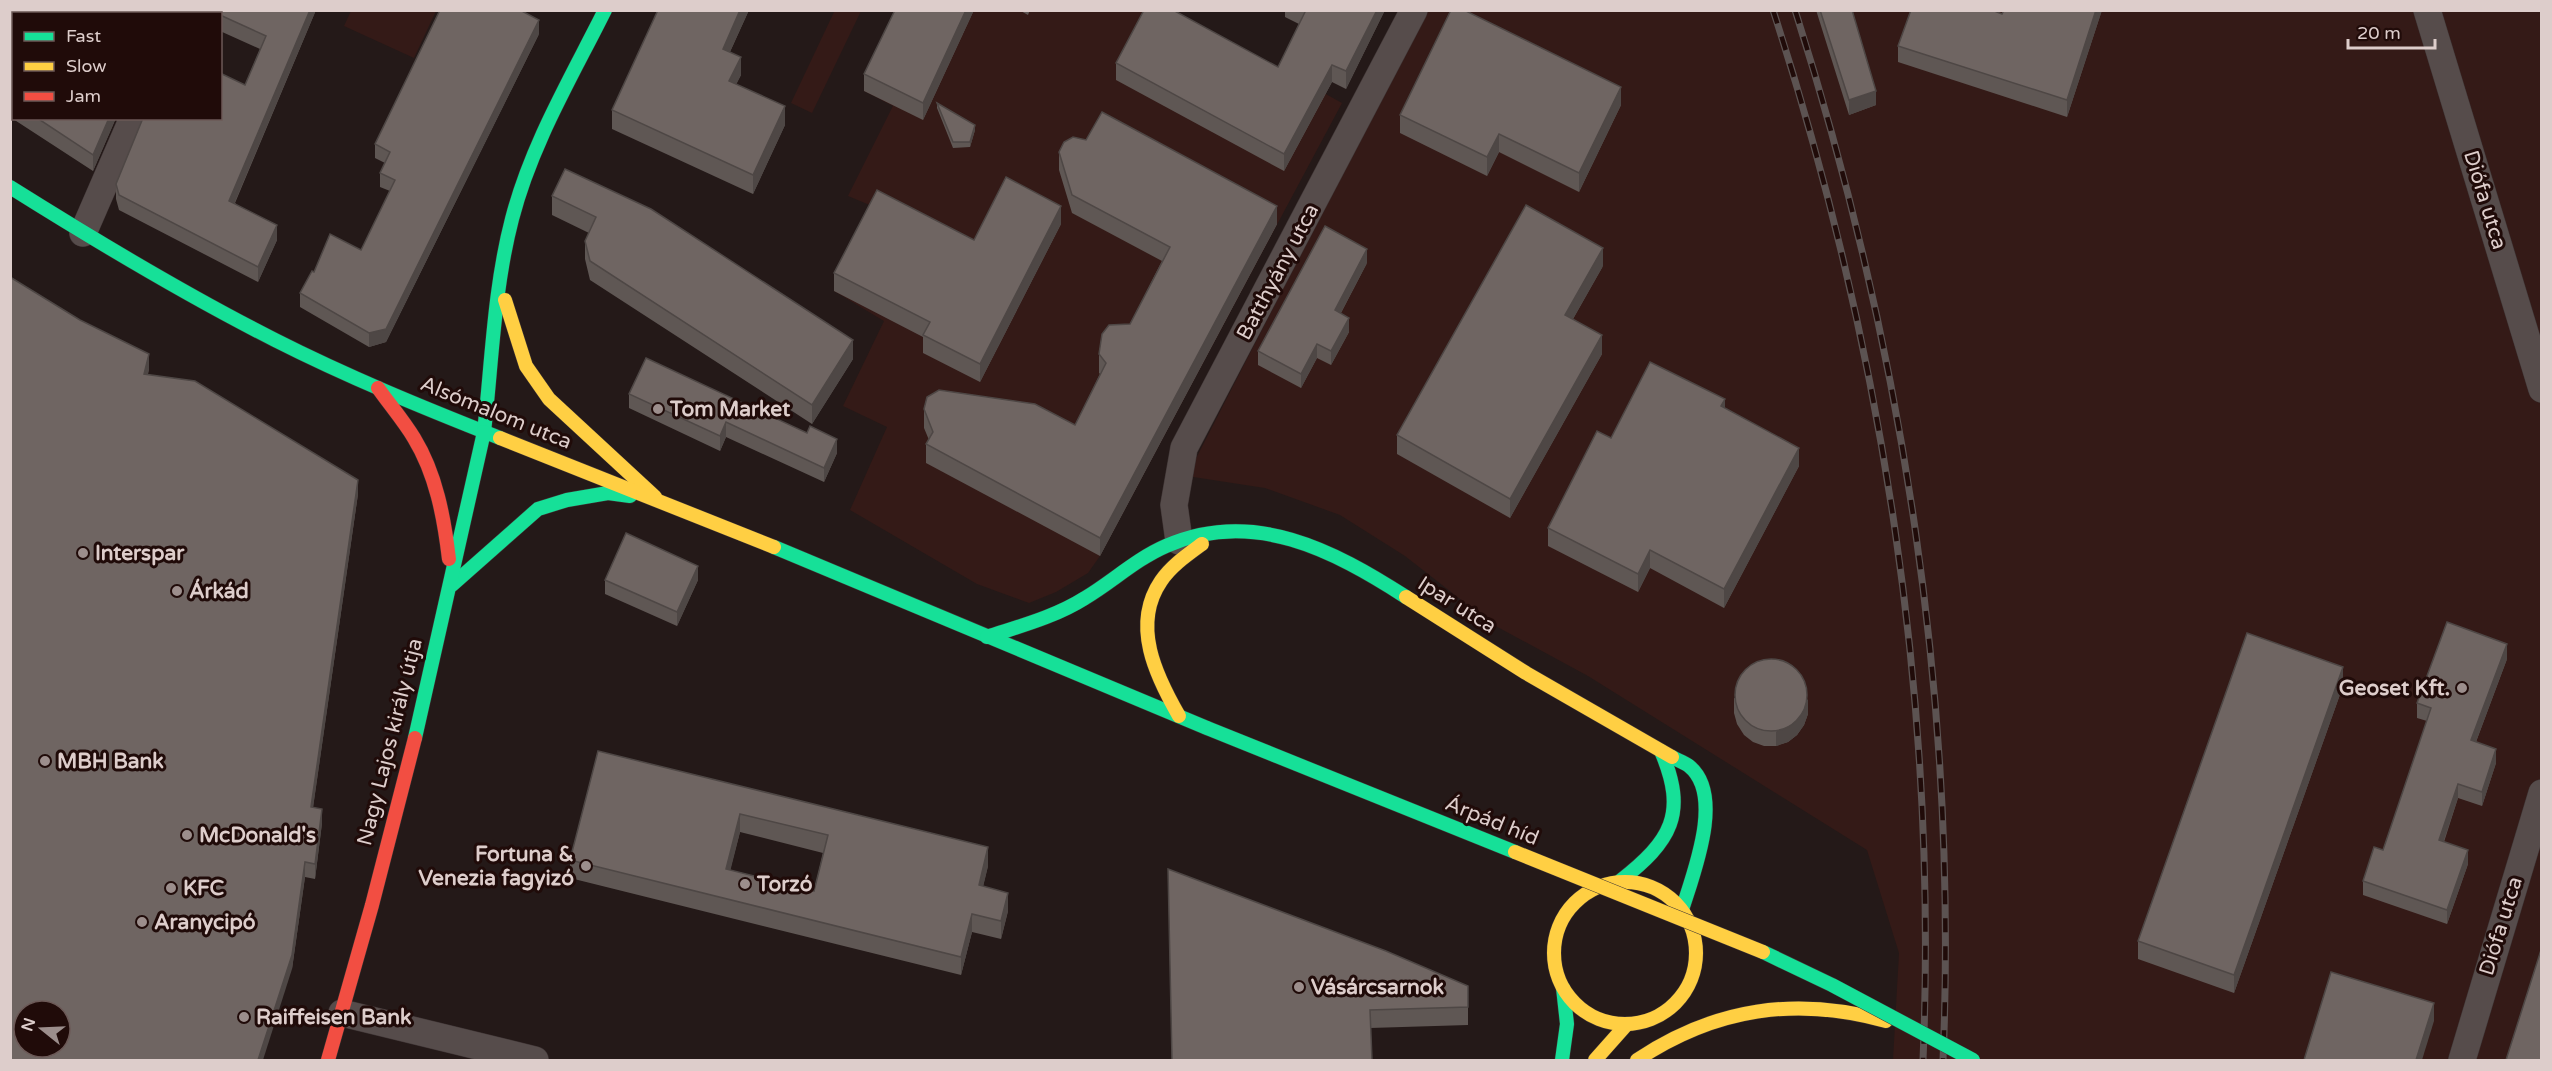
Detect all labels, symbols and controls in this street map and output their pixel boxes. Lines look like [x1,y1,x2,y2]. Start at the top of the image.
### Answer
legend [12,12,222,120]
scale bar [2348,12,2435,50]
text: 20 m [2357,22,2401,44]
text: Fast [66,25,101,47]
text: Slow [66,55,107,77]
text: Jam [66,85,101,107]
street label: Diófa utca [2458,148,2512,252]
street label: Batthyány utca [1232,200,1324,344]
street label: Alsómalom utca [417,371,575,455]
place label: Tom Market [669,397,790,422]
marker: Tom Market [651,402,665,416]
place label: Interspar [95,541,185,566]
marker: Interspar [76,546,90,560]
street label: Ipar utca [1413,571,1501,639]
place label: Árkád [189,578,249,604]
marker: Árkád [170,584,184,598]
street label: Nagy Lajos király útja [352,636,428,848]
place label: Geoset Kft. [2339,676,2450,701]
marker: Geoset Kft. [2455,681,2469,695]
place label: MBH Bank [57,749,164,774]
marker: MBH Bank [38,754,52,768]
street label: Árpád híd [1442,791,1542,851]
place label: McDonald's [199,823,316,848]
marker: McDonald's [180,828,194,842]
place label: Fortuna & Venezia fagyizó [419,842,574,891]
marker: Fortuna & Venezia fagyizó [579,859,593,873]
place label: Torzó [756,872,813,897]
street label: Diófa utca [2474,874,2528,978]
place label: KFC [183,876,224,901]
marker: Torzó [738,877,752,891]
marker: KFC [164,881,178,895]
place label: Aranycipó [154,910,256,935]
marker: Aranycipó [135,915,149,929]
place label: Vásárcsarnok [1311,975,1445,1000]
marker: Vásárcsarnok [1292,980,1306,994]
north arrow [12,999,72,1059]
place label: Raiffeisen Bank [256,1005,412,1030]
marker: Raiffeisen Bank [237,1010,251,1024]
text: N [17,1015,40,1034]

